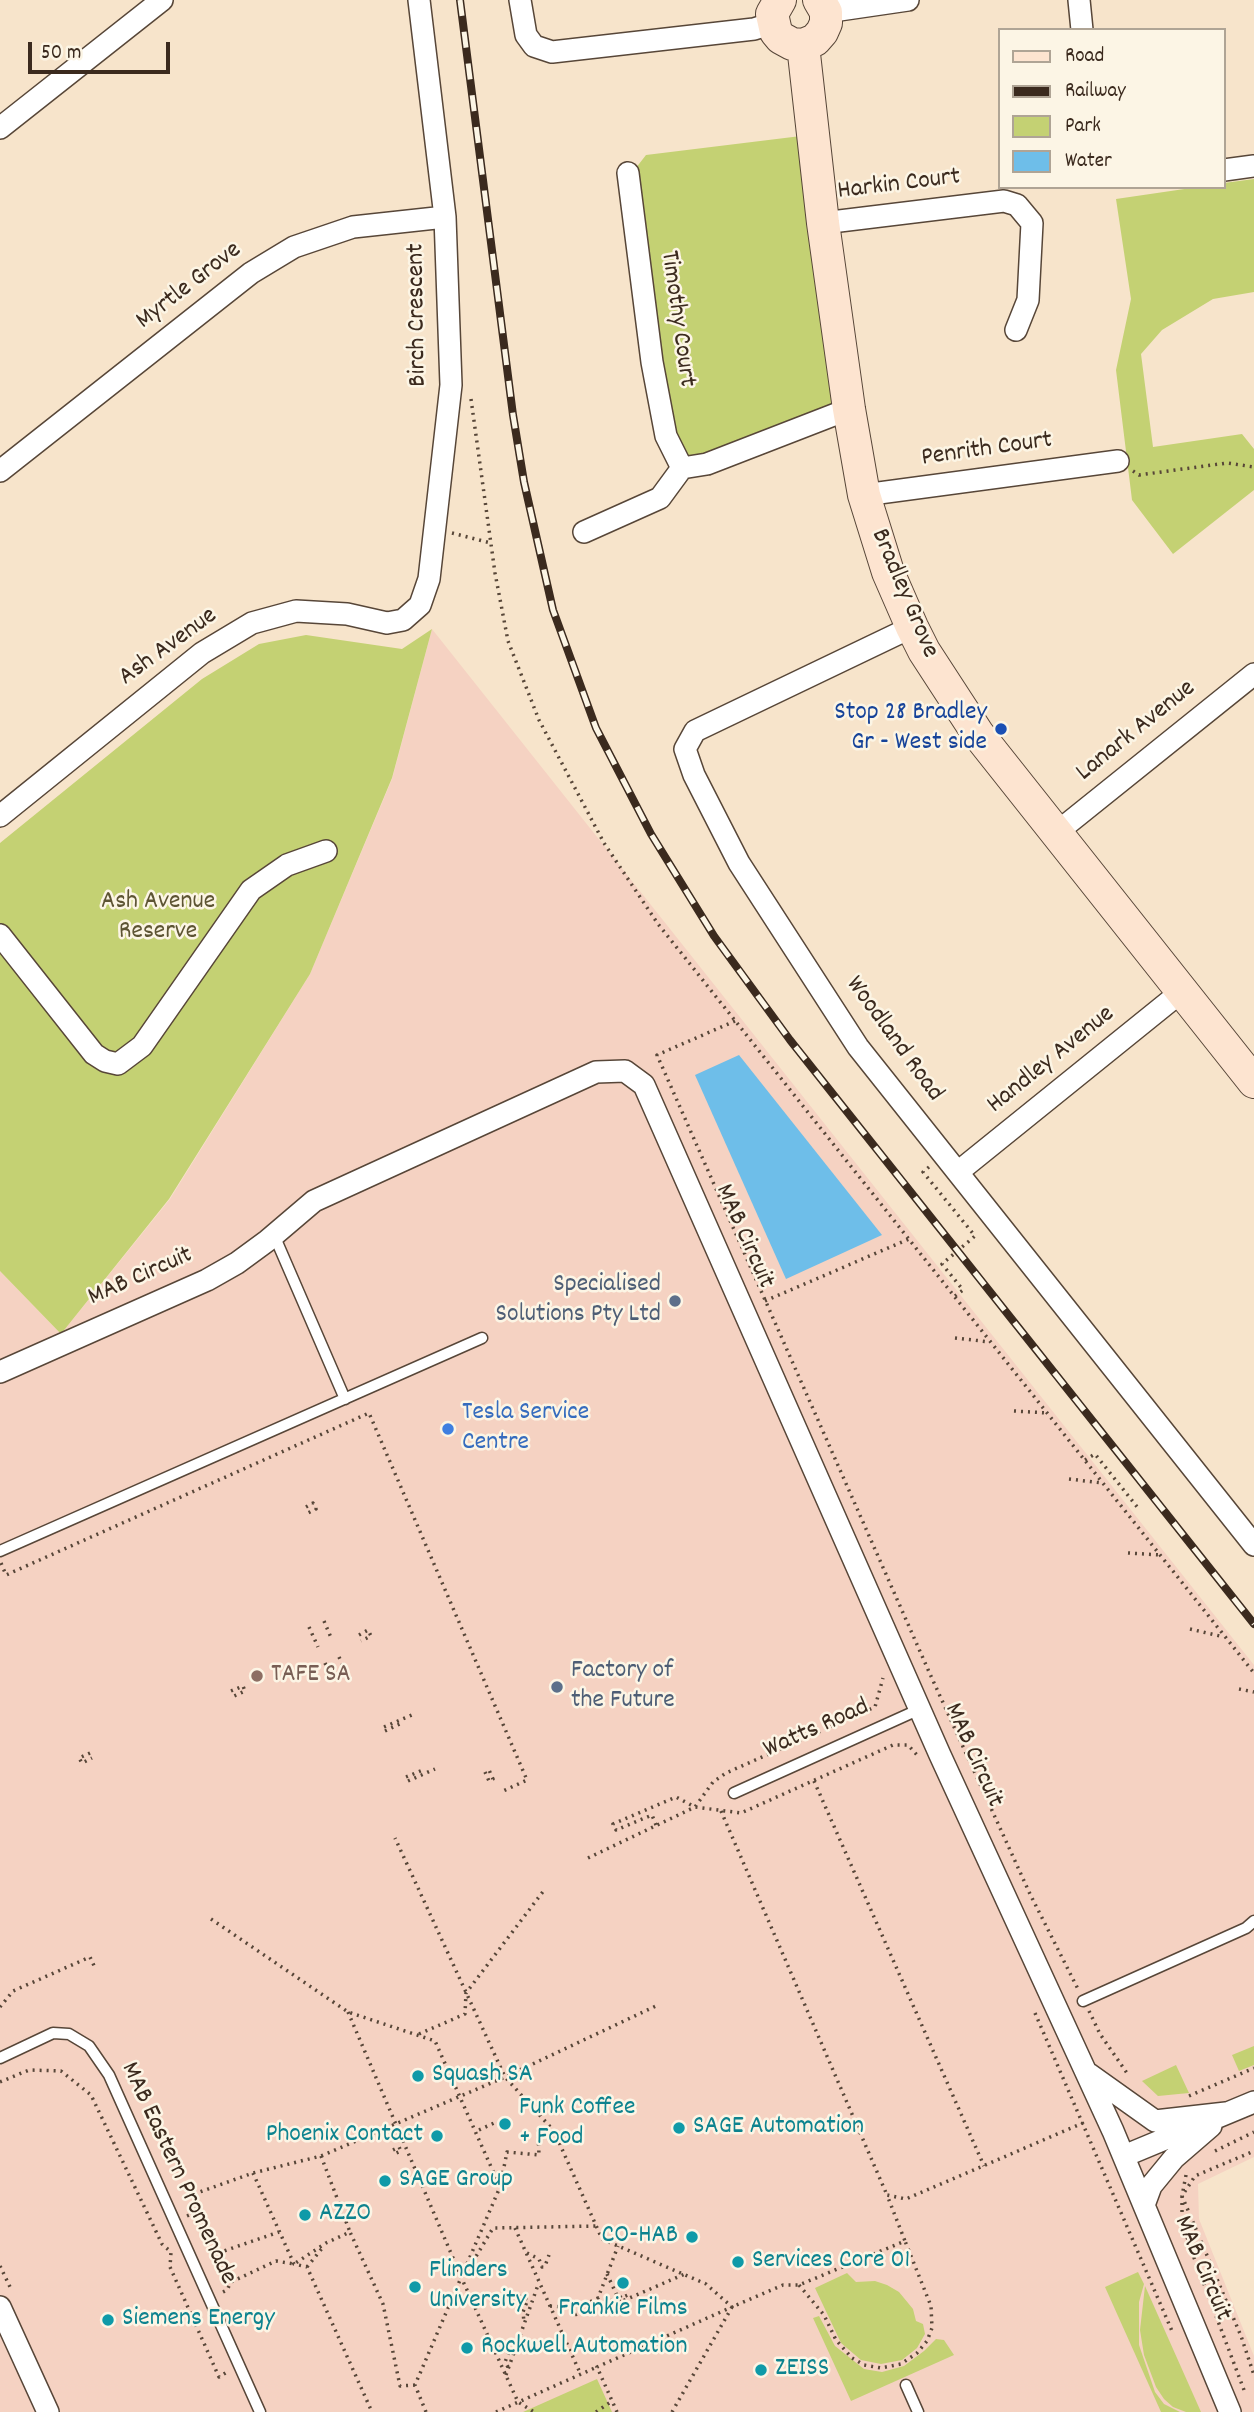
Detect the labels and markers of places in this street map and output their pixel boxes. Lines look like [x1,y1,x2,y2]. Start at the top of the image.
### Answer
place label: Stop 28 Bradley Gr - West side [834,698,987,760]
marker: Stop 28 Bradley Gr - West side [993,721,1009,737]
place label: Specialised Solutions Pty Ltd [495,1270,661,1332]
marker: Specialised Solutions Pty Ltd [667,1293,683,1309]
place label: Tesla Service Centre [462,1398,589,1460]
marker: Tesla Service Centre [440,1421,456,1437]
place label: Factory of the Future [571,1656,675,1718]
place label: TAFE SA [271,1660,351,1692]
marker: TAFE SA [249,1668,265,1684]
marker: Factory of the Future [549,1679,565,1695]
place label: Squash SA [432,2060,533,2092]
marker: Squash SA [410,2068,426,2084]
place label: Funk Coffee + Food [519,2093,635,2154]
place label: SAGE Automation [693,2112,864,2144]
marker: Funk Coffee + Food [497,2116,513,2132]
place label: Phoenix Contact [266,2120,423,2152]
marker: SAGE Automation [671,2120,687,2136]
marker: Phoenix Contact [429,2128,445,2144]
place label: SAGE Group [399,2165,513,2197]
marker: SAGE Group [377,2173,393,2189]
place label: AZZO [319,2199,371,2231]
marker: AZZO [297,2207,313,2223]
place label: CO-HAB [602,2221,678,2253]
marker: CO-HAB [684,2229,700,2245]
place label: Services Core 01 [752,2246,910,2278]
marker: Services Core 01 [730,2254,746,2270]
place label: Flinders University [429,2256,526,2318]
marker: Frankie Films [615,2275,631,2291]
marker: Flinders University [407,2279,423,2295]
place label: Frankie Films [558,2294,688,2326]
place label: Siemens Energy [122,2304,275,2336]
marker: Siemens Energy [100,2312,116,2328]
place label: Rockwell Automation [481,2332,687,2364]
marker: Rockwell Automation [459,2340,475,2356]
place label: ZEISS [775,2354,829,2386]
marker: ZEISS [753,2362,769,2378]

